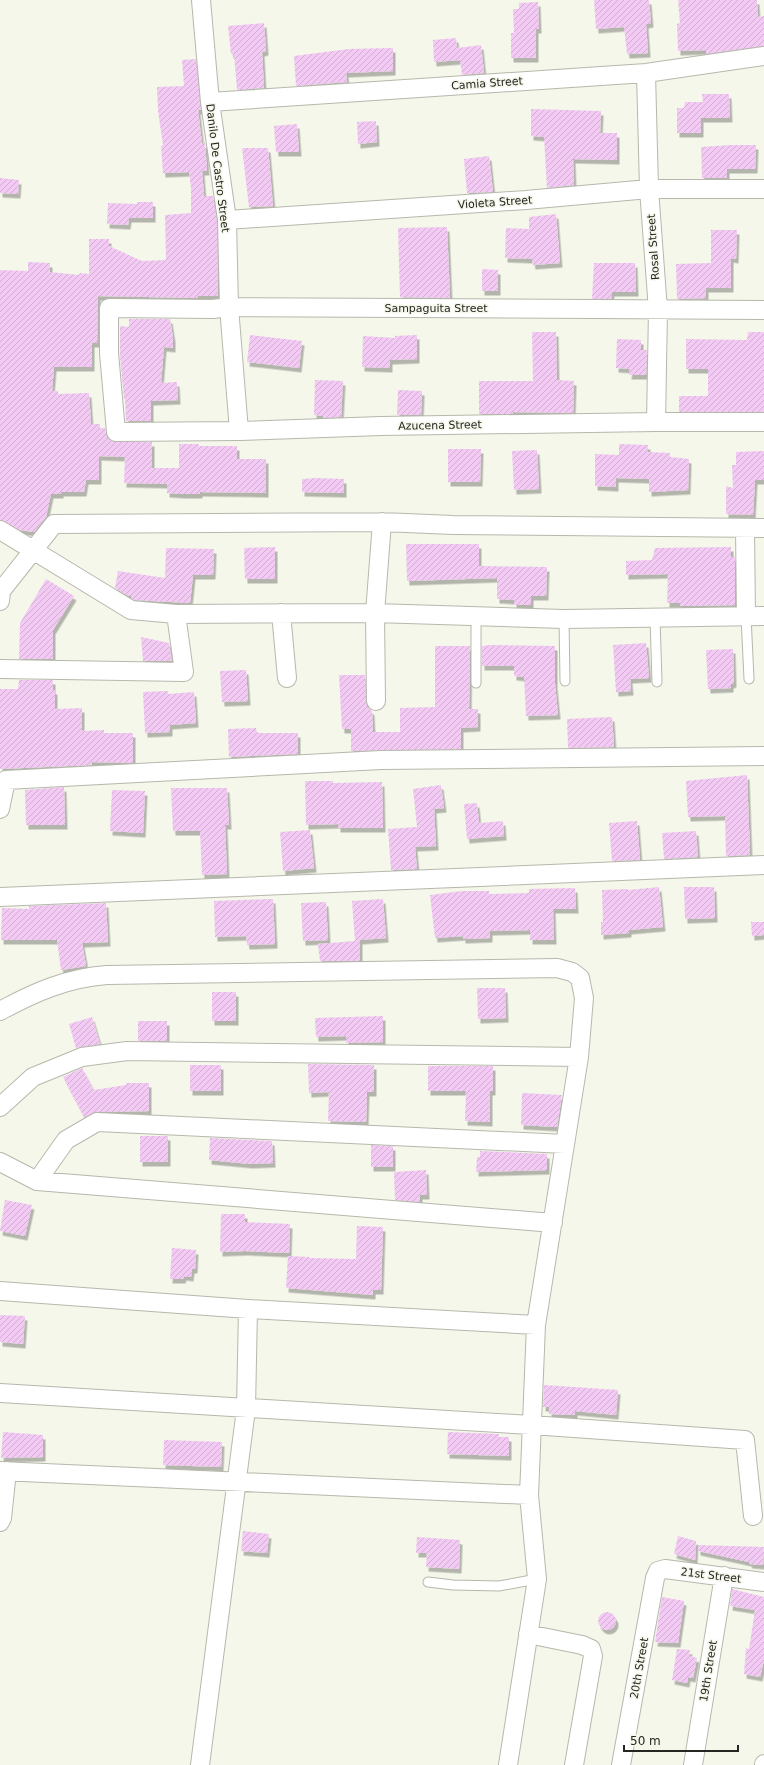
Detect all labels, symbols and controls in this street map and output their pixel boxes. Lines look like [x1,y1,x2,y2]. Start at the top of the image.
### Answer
street label: Camia Street [451,74,524,92]
street label: Danilo De Castro Street [203,103,232,234]
street label: Violeta Street [457,193,534,212]
street label: Rosal Street [645,213,662,281]
street label: Sampaguita Street [384,302,488,315]
street label: Azucena Street [398,418,483,433]
street label: 21st Street [680,1565,743,1586]
street label: 20th Street [628,1636,651,1700]
street label: 19th Street [697,1639,720,1703]
scale bar [624,1727,738,1753]
text: 50 m [630,1734,661,1748]

